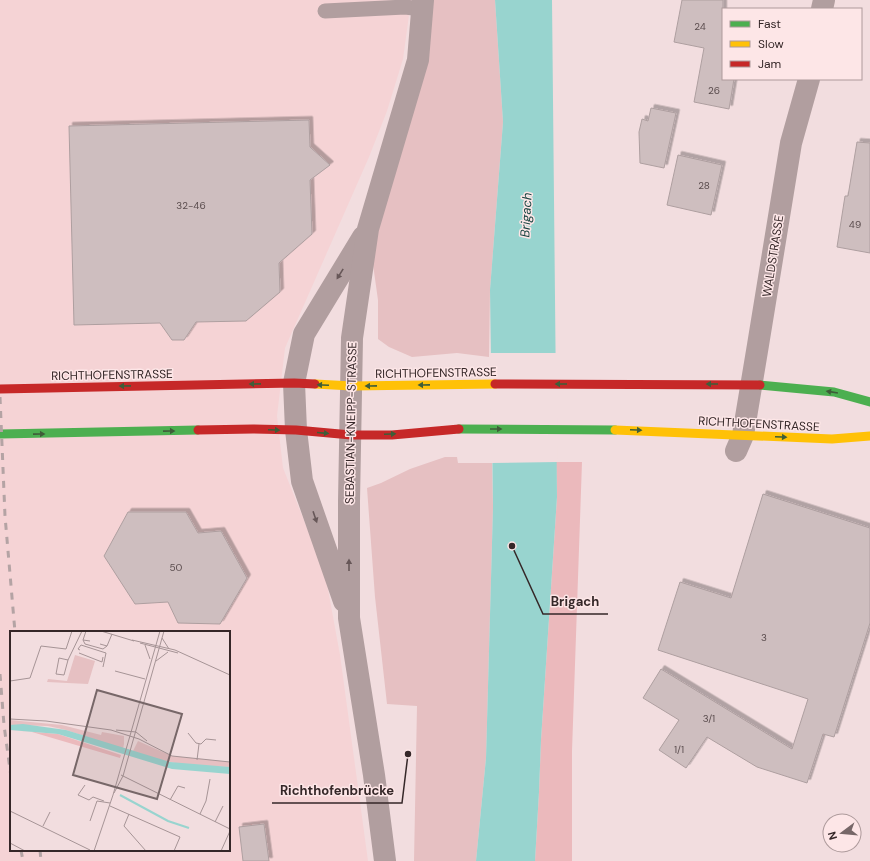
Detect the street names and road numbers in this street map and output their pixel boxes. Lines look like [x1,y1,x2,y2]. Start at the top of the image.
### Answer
street label: WALDSTRASSE [759,214,787,298]
street label: SEBASTIAN-KNEIPP-STRASSE [342,341,360,504]
street label: RICHTHOFENSTRASSE [375,364,497,382]
street label: RICHTHOFENSTRASSE [51,366,173,384]
street label: RICHTHOFENSTRASSE [698,413,820,435]

